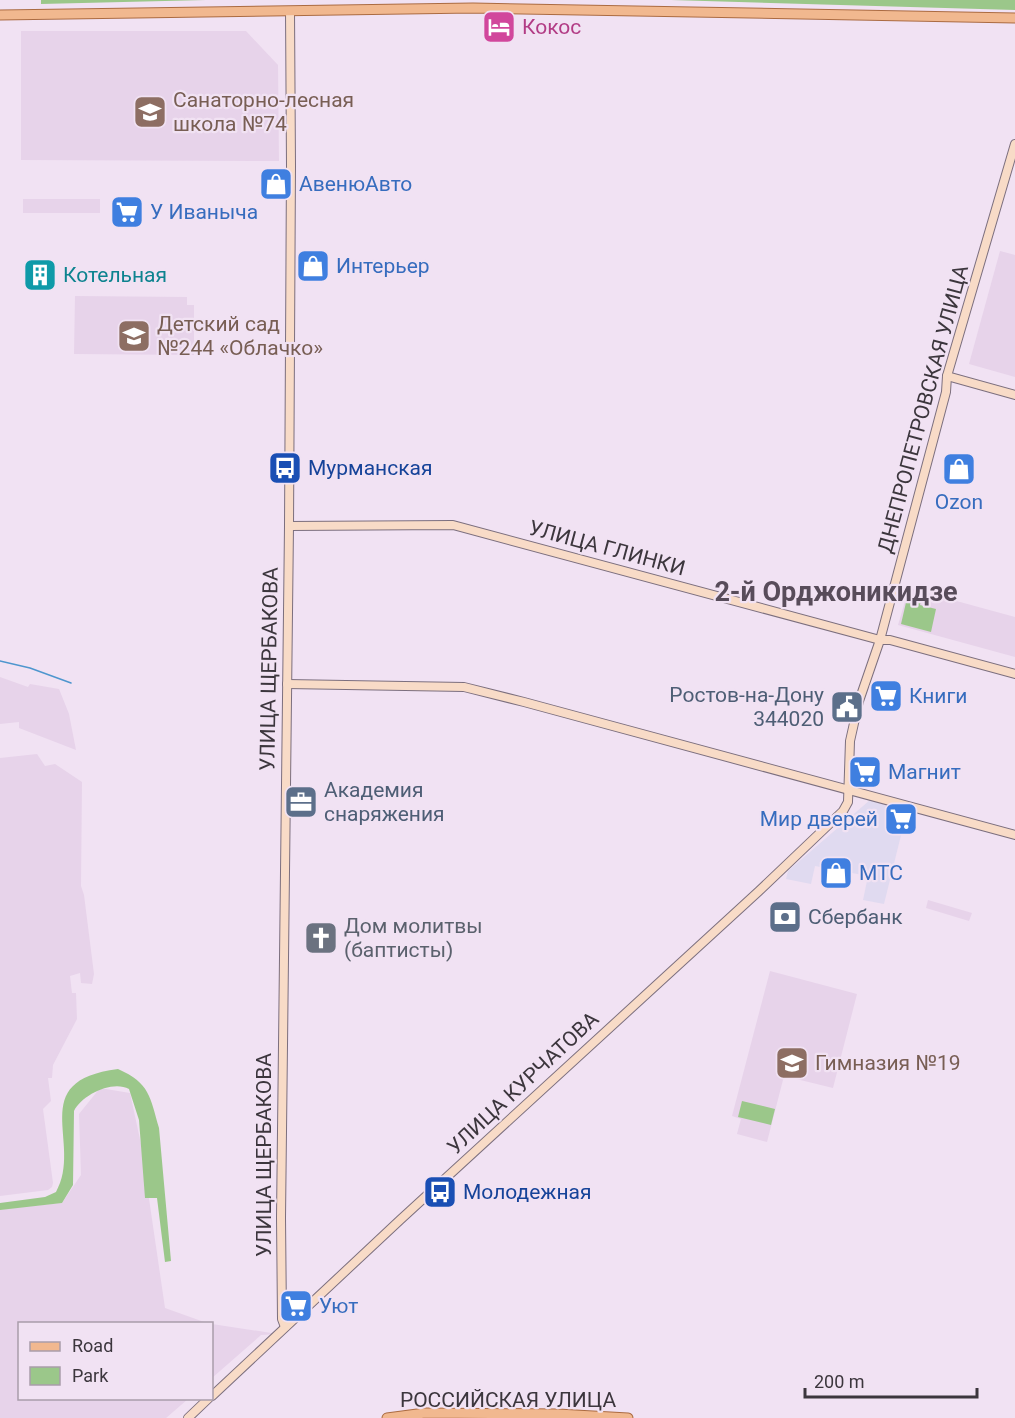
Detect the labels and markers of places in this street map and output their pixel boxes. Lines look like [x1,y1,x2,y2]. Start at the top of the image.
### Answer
hotel icon: Кокос [481,9,517,45]
place label: Кокос [522,15,581,39]
place label: Санаторно-лесная школа №74 [173,88,354,136]
school or university icon: Санаторно-лесная школа №74 [132,94,168,130]
shop icon: АвенюАвто [258,166,294,202]
place label: АвенюАвто [299,172,412,196]
supermarket icon: У Иваныча [109,194,145,230]
place label: У Иваныча [150,200,258,224]
shop icon: Интерьер [295,248,331,284]
place label: Интерьер [336,254,430,278]
building icon: Котельная [22,257,58,293]
place label: Котельная [63,263,167,287]
place label: Детский сад №244 «Облачко» [157,312,323,360]
school or university icon: Детский сад №244 «Облачко» [116,318,152,354]
bus stop icon: Мурманская [267,450,303,486]
shop icon: Ozon [941,451,977,487]
place label: Мурманская [308,456,432,480]
place label: Ozon [935,490,983,514]
supermarket icon: Книги [868,678,904,714]
place label: Ростов-на-Дону 344020 [669,683,824,731]
place label: Книги [909,684,967,708]
public building icon: Ростов-на-Дону 344020 [829,689,865,725]
supermarket icon: Магнит [847,754,883,790]
place label: Магнит [888,760,961,784]
place label: Академия снаряжения [324,778,445,826]
office icon: Академия снаряжения [283,784,319,820]
supermarket icon: Мир дверей [883,801,919,837]
place label: Мир дверей [760,807,878,831]
shop icon: МТС [818,855,854,891]
place label: МТС [859,861,903,885]
bank icon: Сбербанк [767,899,803,935]
place label: Сбербанк [808,905,903,929]
place label: Дом молитвы (баптисты) [344,914,483,962]
church icon: Дом молитвы (баптисты) [303,920,339,956]
school or university icon: Гимназия №19 [774,1045,810,1081]
place label: Гимназия №19 [815,1051,961,1075]
bus stop icon: Молодежная [422,1174,458,1210]
place label: Молодежная [463,1180,591,1204]
supermarket icon: Уют [278,1288,314,1324]
place label: Уют [319,1294,358,1318]

